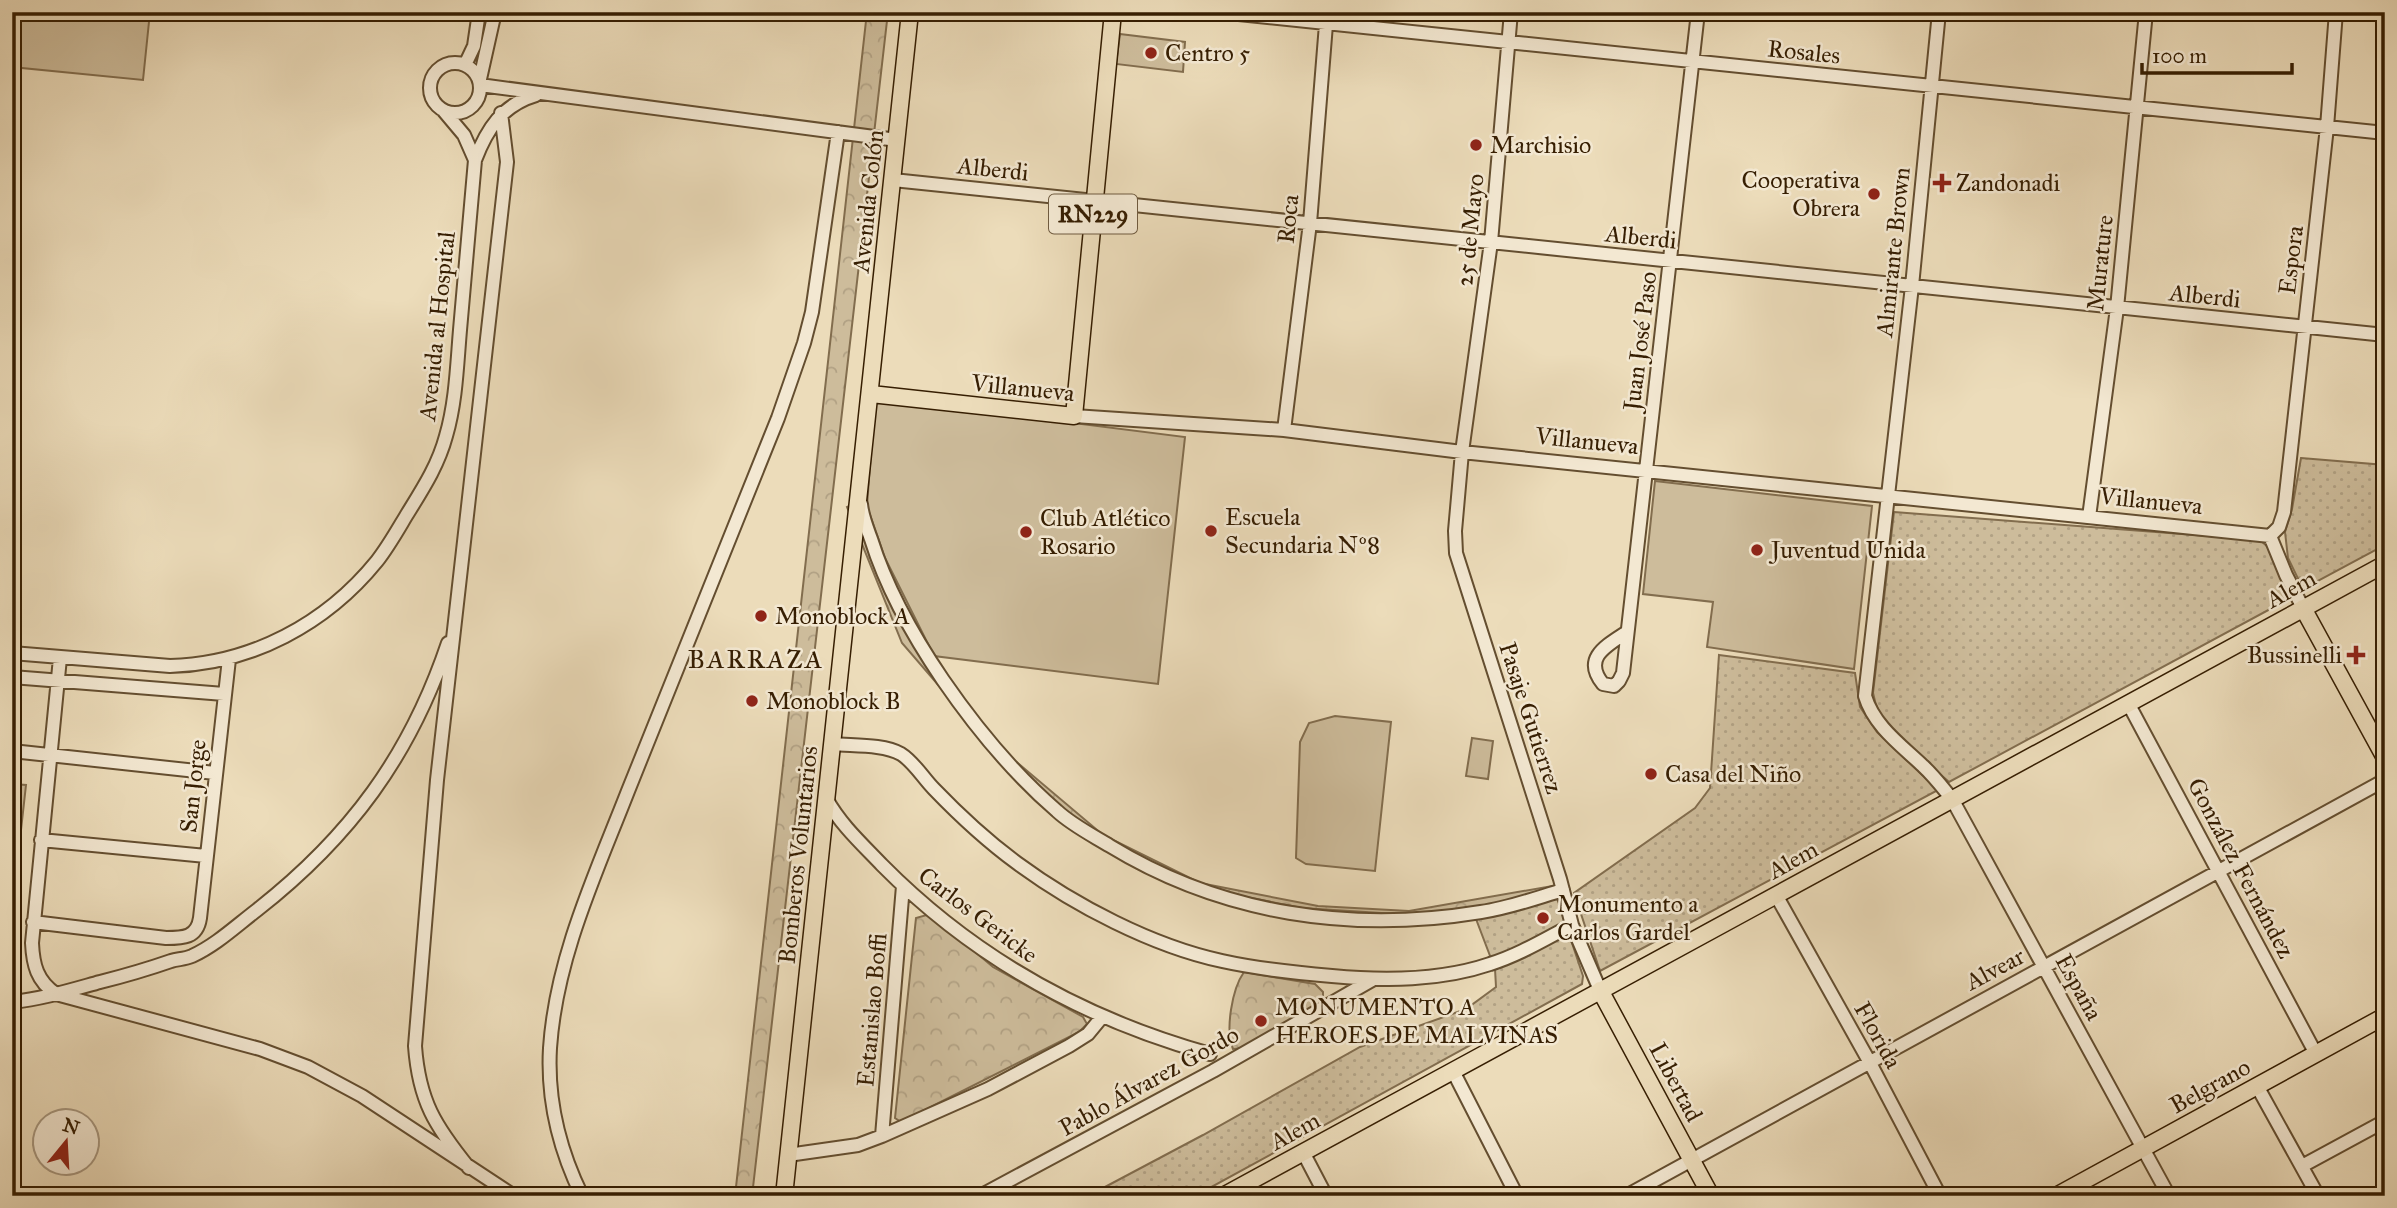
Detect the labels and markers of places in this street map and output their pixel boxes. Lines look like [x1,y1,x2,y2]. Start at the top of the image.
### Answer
place label: Centro 5 [1165,38,1250,68]
marker: Centro 5 [1143,45,1159,61]
place label: Marchisio [1490,130,1591,160]
marker: Marchisio [1468,137,1484,153]
place label: Cooperativa Obrera [1742,165,1861,223]
place label: Zandonadi [1956,168,2061,198]
marker: Zandonadi [1934,175,1950,191]
marker: Cooperativa Obrera [1866,186,1882,202]
place label: Escuela Secundaria Nº8 [1225,502,1380,560]
place label: Club Atlético Rosario [1040,503,1171,561]
marker: Escuela Secundaria Nº8 [1203,523,1219,539]
marker: Club Atlético Rosario [1018,524,1034,540]
place label: Juventud Unida [1768,535,1926,565]
marker: Juventud Unida [1749,542,1765,558]
place label: Monoblock A [775,601,910,631]
marker: Monoblock A [753,608,769,624]
place label: Bussinelli [2247,640,2342,670]
marker: Bussinelli [2348,647,2364,663]
place label: Monoblock B [766,686,901,716]
marker: Monoblock B [744,693,760,709]
place label: Casa del Niño [1665,759,1801,789]
marker: Casa del Niño [1643,766,1659,782]
place label: Monumento a Carlos Gardel [1557,889,1699,947]
marker: Monumento a Carlos Gardel [1535,910,1551,926]
place label: MONUMENTO A HEROES DE MALVINAS [1275,992,1558,1050]
marker: MONUMENTO A HEROES DE MALVINAS [1253,1013,1269,1029]

